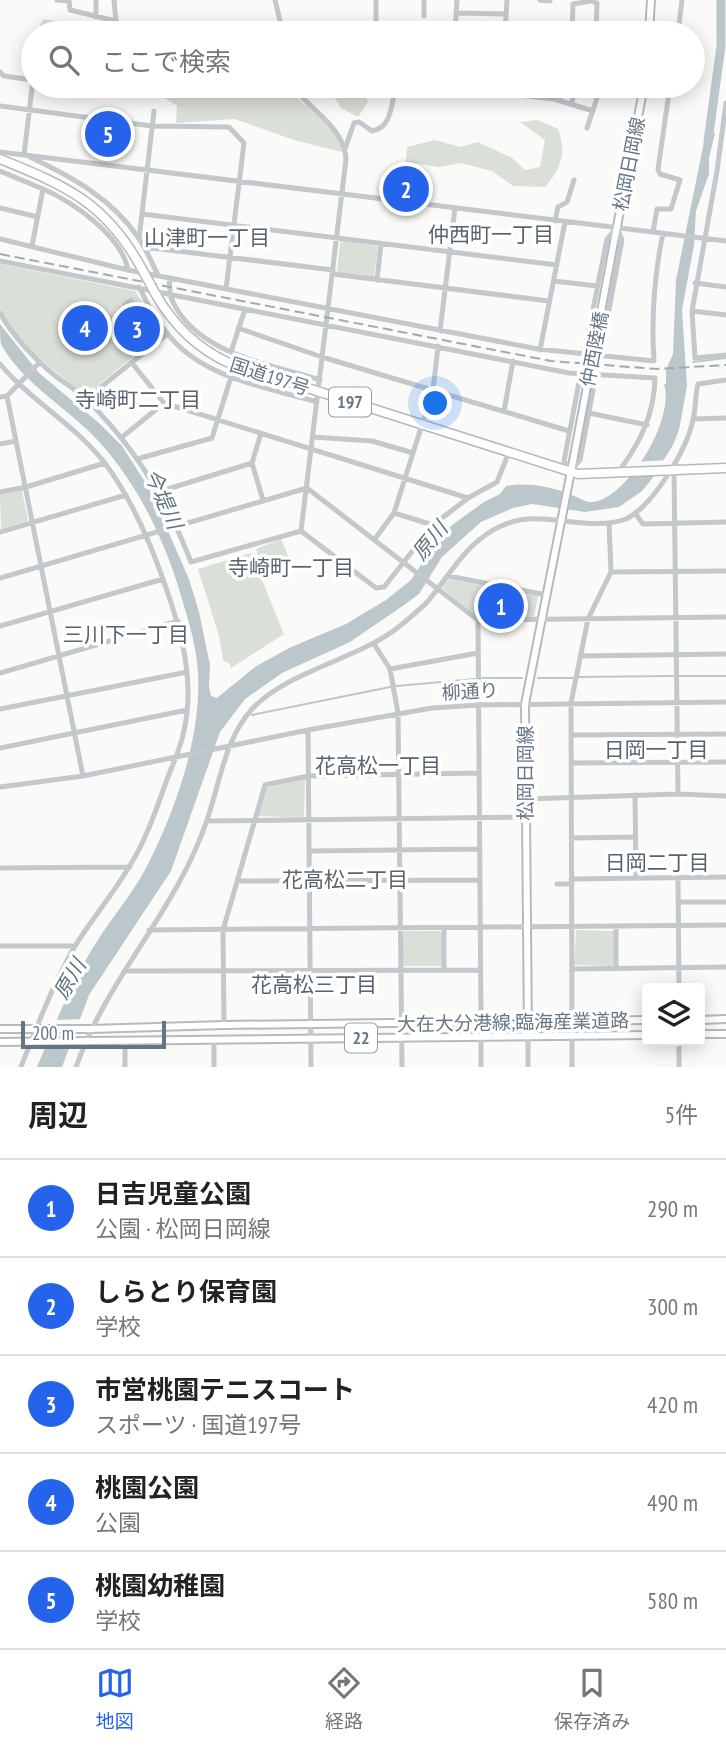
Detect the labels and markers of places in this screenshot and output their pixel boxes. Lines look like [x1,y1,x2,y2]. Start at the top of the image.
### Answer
pin: 5 [85,108,131,160]
pin: 2 [383,163,429,215]
pin: 4 [62,302,108,354]
pin: 3 [114,303,160,355]
pin: 1 [478,580,524,632]

